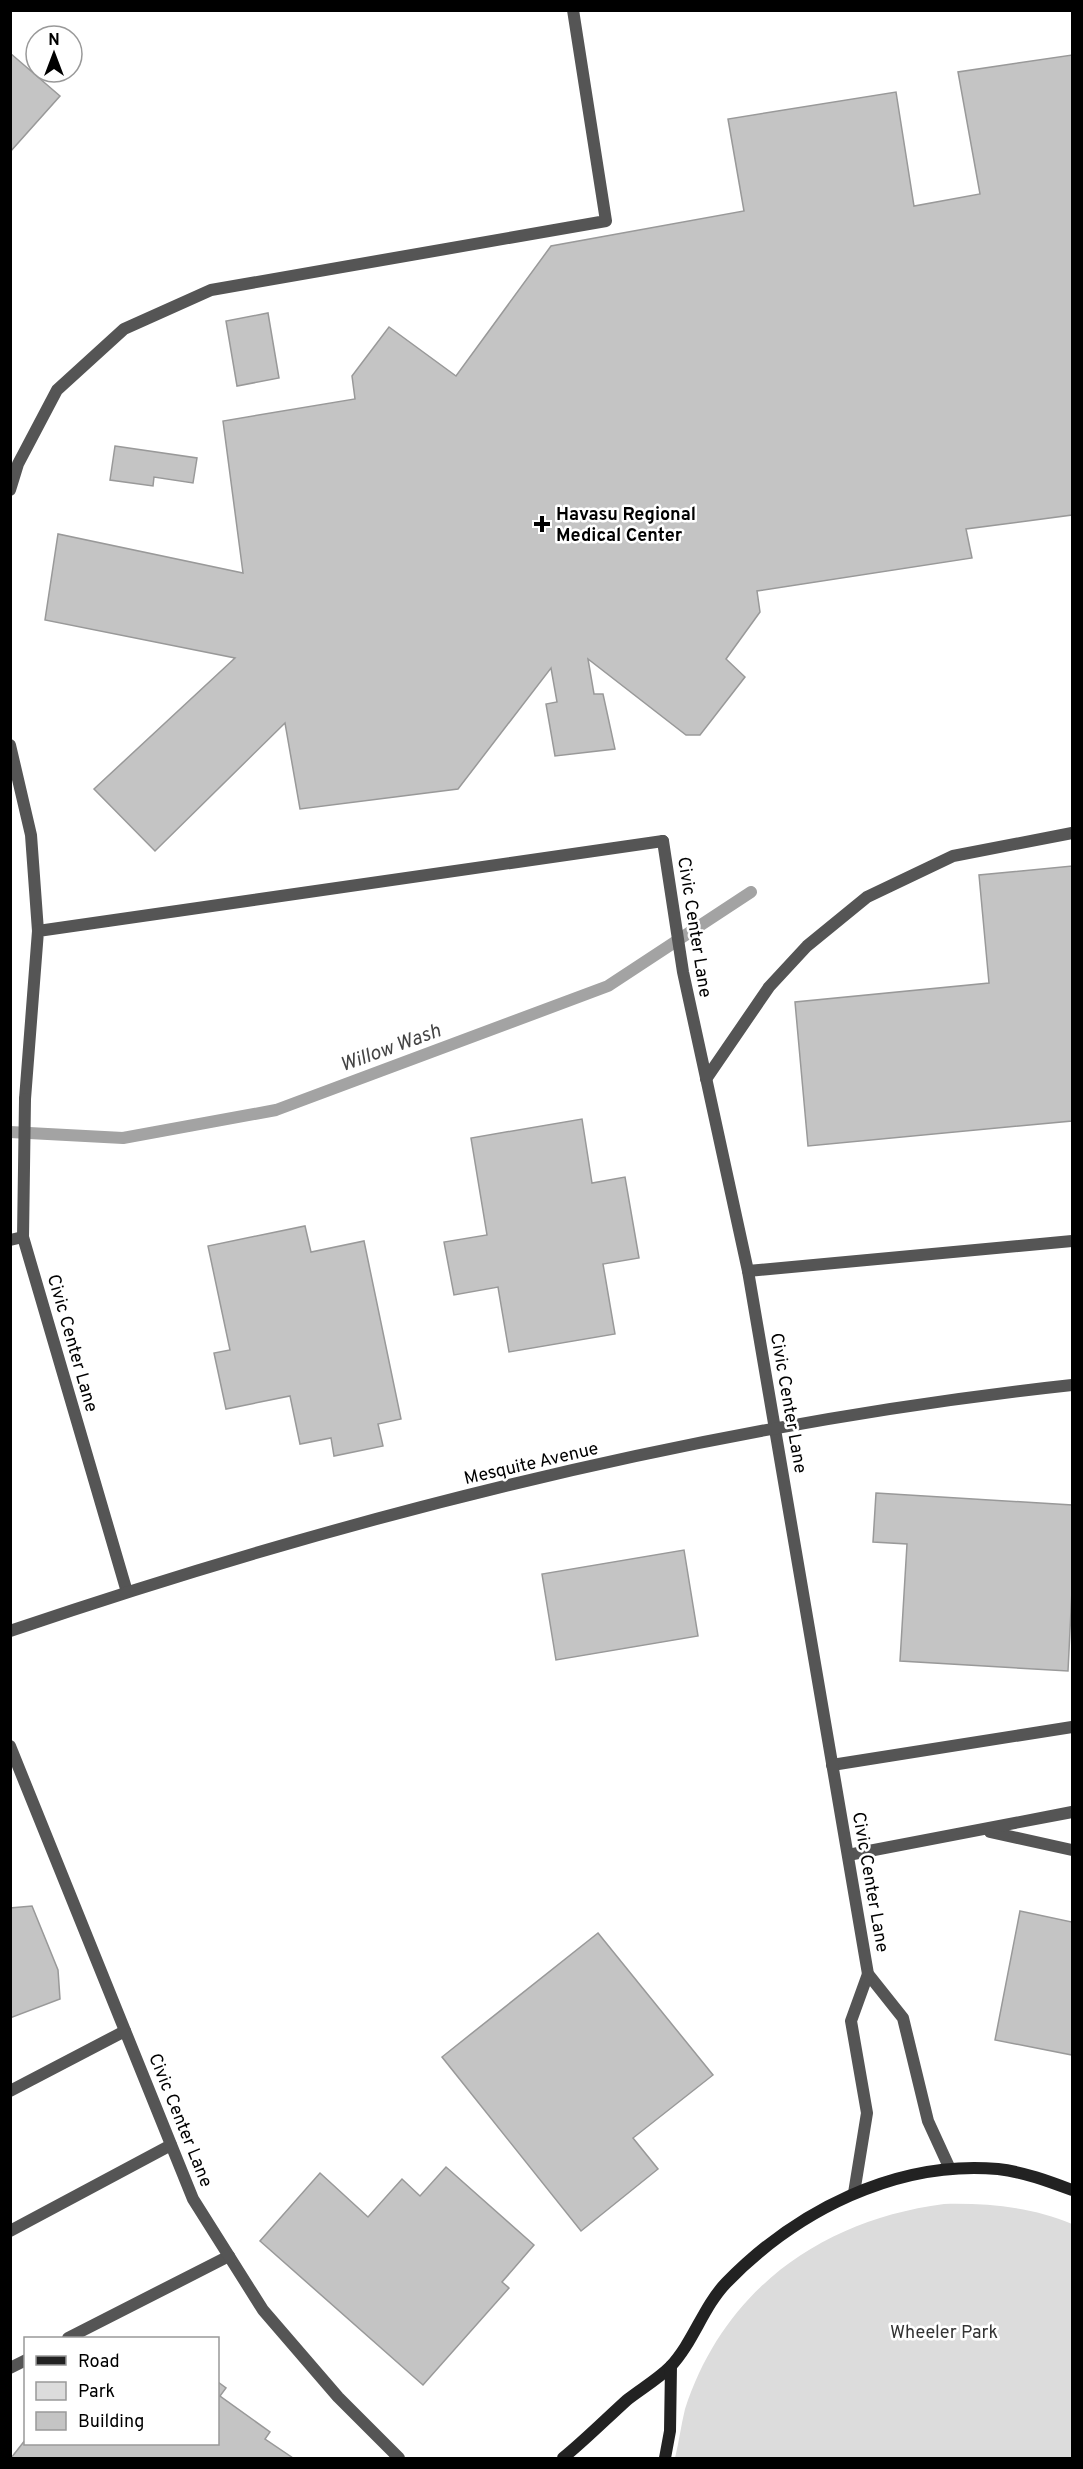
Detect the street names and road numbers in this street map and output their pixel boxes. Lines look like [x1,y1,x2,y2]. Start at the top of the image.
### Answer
street label: Civic Center Lane [671,855,716,999]
street label: Civic Center Lane [41,1272,102,1415]
street label: Civic Center Lane [764,1331,811,1475]
street label: Mesquite Avenue [462,1438,601,1491]
street label: Civic Center Lane [846,1810,893,1954]
street label: Civic Center Lane [142,2050,217,2191]

